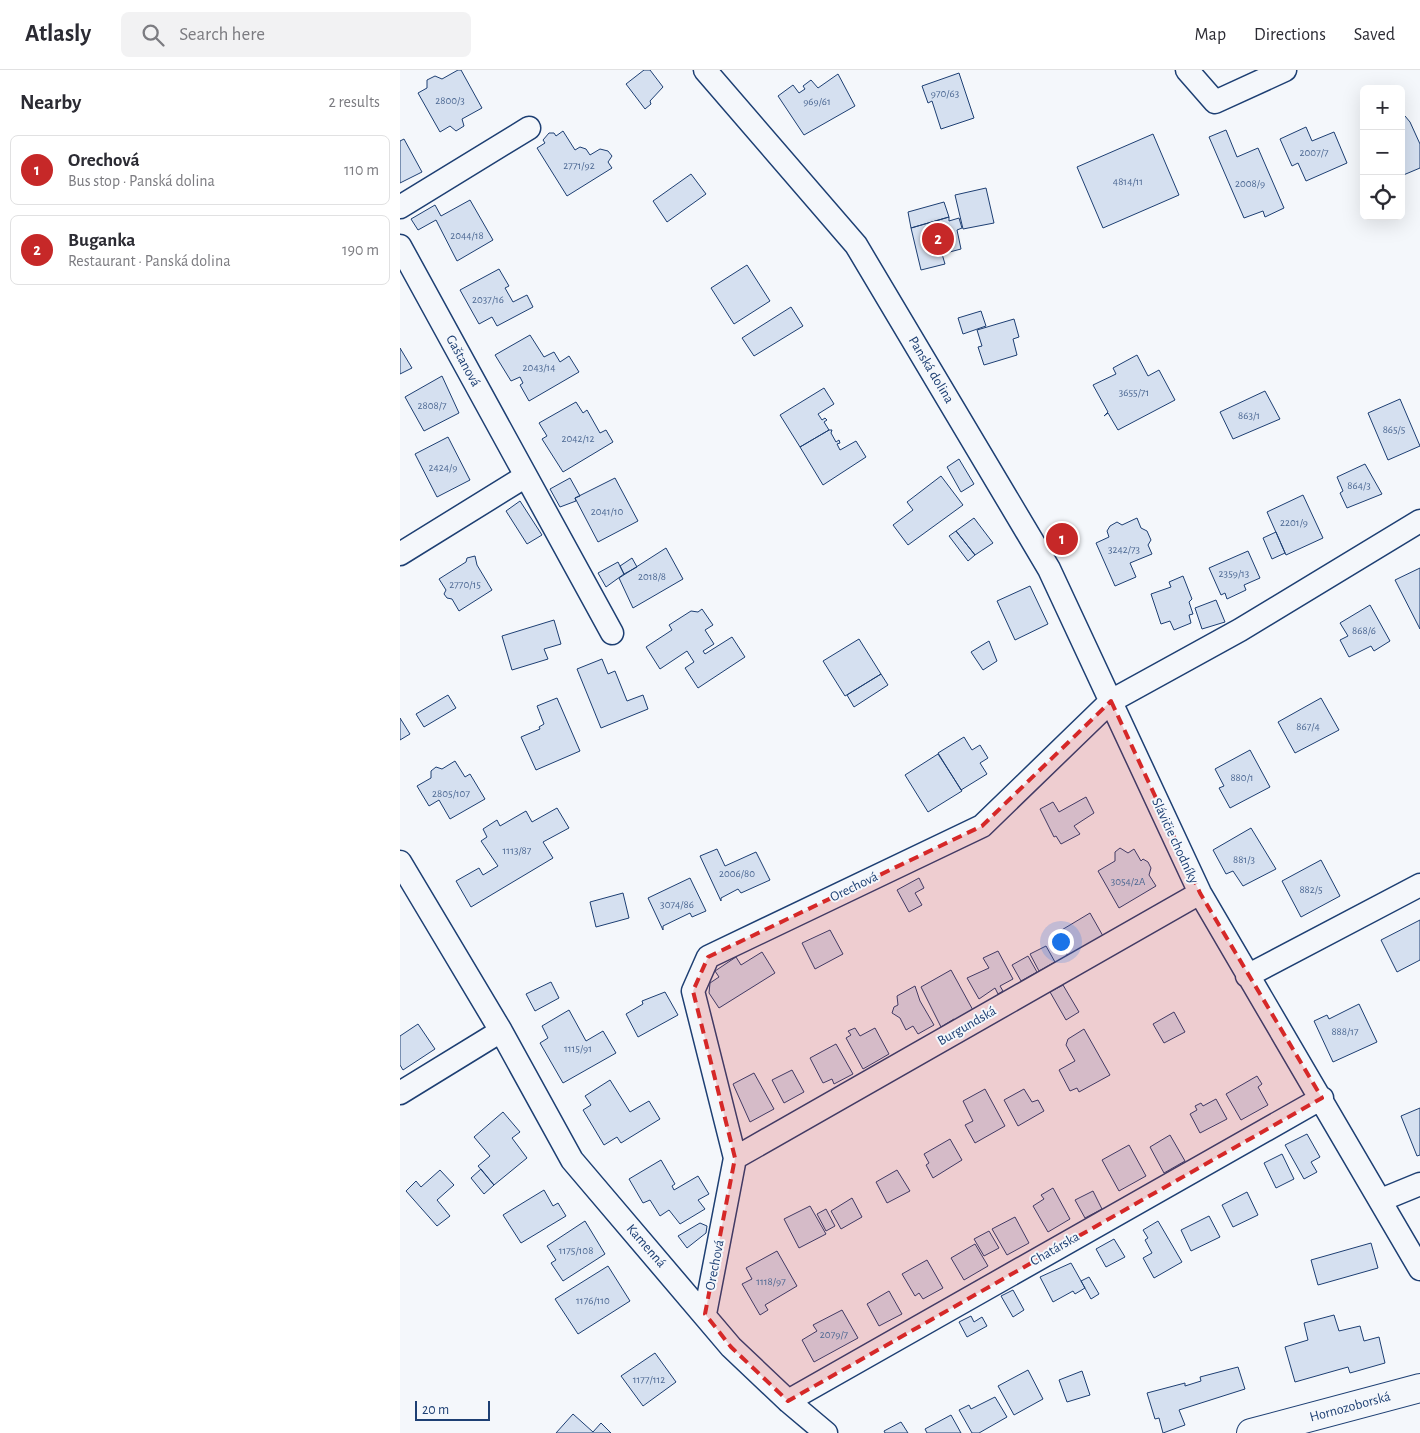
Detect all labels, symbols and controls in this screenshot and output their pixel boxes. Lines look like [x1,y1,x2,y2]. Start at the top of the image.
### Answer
search box [121,12,471,57]
icon: search [139,21,167,49]
text: Atlasly [25,22,91,46]
text: Search here [179,25,265,44]
text: Map [1195,26,1226,44]
text: Directions [1254,26,1326,44]
text: Saved [1354,26,1395,44]
map controls [1360,85,1405,220]
button: + [1360,85,1405,130]
house number: 970/63 [931,88,960,99]
text: Nearby [20,92,81,113]
text: 2 results [328,94,380,110]
house number: 2800/3 [435,95,465,106]
house number: 969/61 [803,96,831,107]
button: − [1360,130,1405,175]
house number: 2007/7 [1300,147,1329,158]
text: Orechová [68,151,140,170]
house number: 2771/92 [563,160,595,171]
text: 1 [34,162,40,178]
text: 110 m [344,162,379,178]
text: Bus stop · Panská dolina [68,173,215,189]
button: locate [1360,175,1405,220]
house number: 4814/11 [1113,176,1143,187]
house number: 2008/9 [1235,178,1265,189]
pin: 2 [922,220,954,258]
house number: 2044/18 [450,230,484,241]
text: Buganka [68,231,136,250]
text: 2 [33,242,41,258]
text: 190 m [342,242,379,258]
text: Restaurant · Panská dolina [68,253,231,269]
house number: 2037/16 [472,294,504,305]
street label: Gaštanová [443,333,483,390]
street label: Panská dolina [906,334,957,406]
house number: 2043/14 [523,362,555,373]
house number: 3655/71 [1119,387,1149,398]
house number: 2808/7 [418,400,447,411]
house number: 863/1 [1238,410,1260,421]
house number: 865/5 [1383,424,1406,435]
house number: 2042/12 [561,433,595,444]
house number: 2424/9 [429,462,457,473]
house number: 864/3 [1347,480,1371,491]
house number: 2041/10 [591,506,624,517]
house number: 2201/9 [1280,517,1308,528]
pin: 1 [1046,520,1078,558]
house number: 3242/73 [1108,544,1141,555]
house number: 2359/13 [1219,568,1250,579]
house number: 2018/8 [638,571,666,582]
house number: 2770/15 [449,579,481,590]
house number: 868/6 [1352,625,1376,636]
house number: 867/4 [1296,721,1320,732]
house number: 880/1 [1230,772,1254,783]
house number: 2805/107 [432,788,470,799]
street label: Slávičie chodníky [1149,796,1201,886]
house number: 1113/87 [503,845,532,856]
house number: 881/3 [1233,854,1255,865]
house number: 2006/80 [719,868,755,879]
street label: Orechová [828,869,881,905]
house number: 3054/2A [1111,876,1146,887]
house number: 882/5 [1299,884,1323,895]
house number: 3074/86 [660,899,694,910]
your location [1048,929,1074,955]
street label: Burgundská [935,1003,999,1048]
house number: 888/17 [1331,1026,1359,1037]
house number: 1115/91 [564,1043,592,1054]
street label: Kamenná [624,1222,669,1271]
street label: Chatárska [1028,1229,1082,1269]
street label: Orechová [703,1238,727,1292]
house number: 1175/108 [559,1245,593,1256]
house number: 1118/97 [756,1276,786,1287]
house number: 1176/110 [576,1295,610,1306]
house number: 2079/7 [820,1329,849,1340]
house number: 1177/112 [633,1374,665,1385]
street label: Hornozoborská [1308,1389,1392,1425]
scale bar [415,1398,490,1421]
text: 20 m [422,1403,449,1417]

